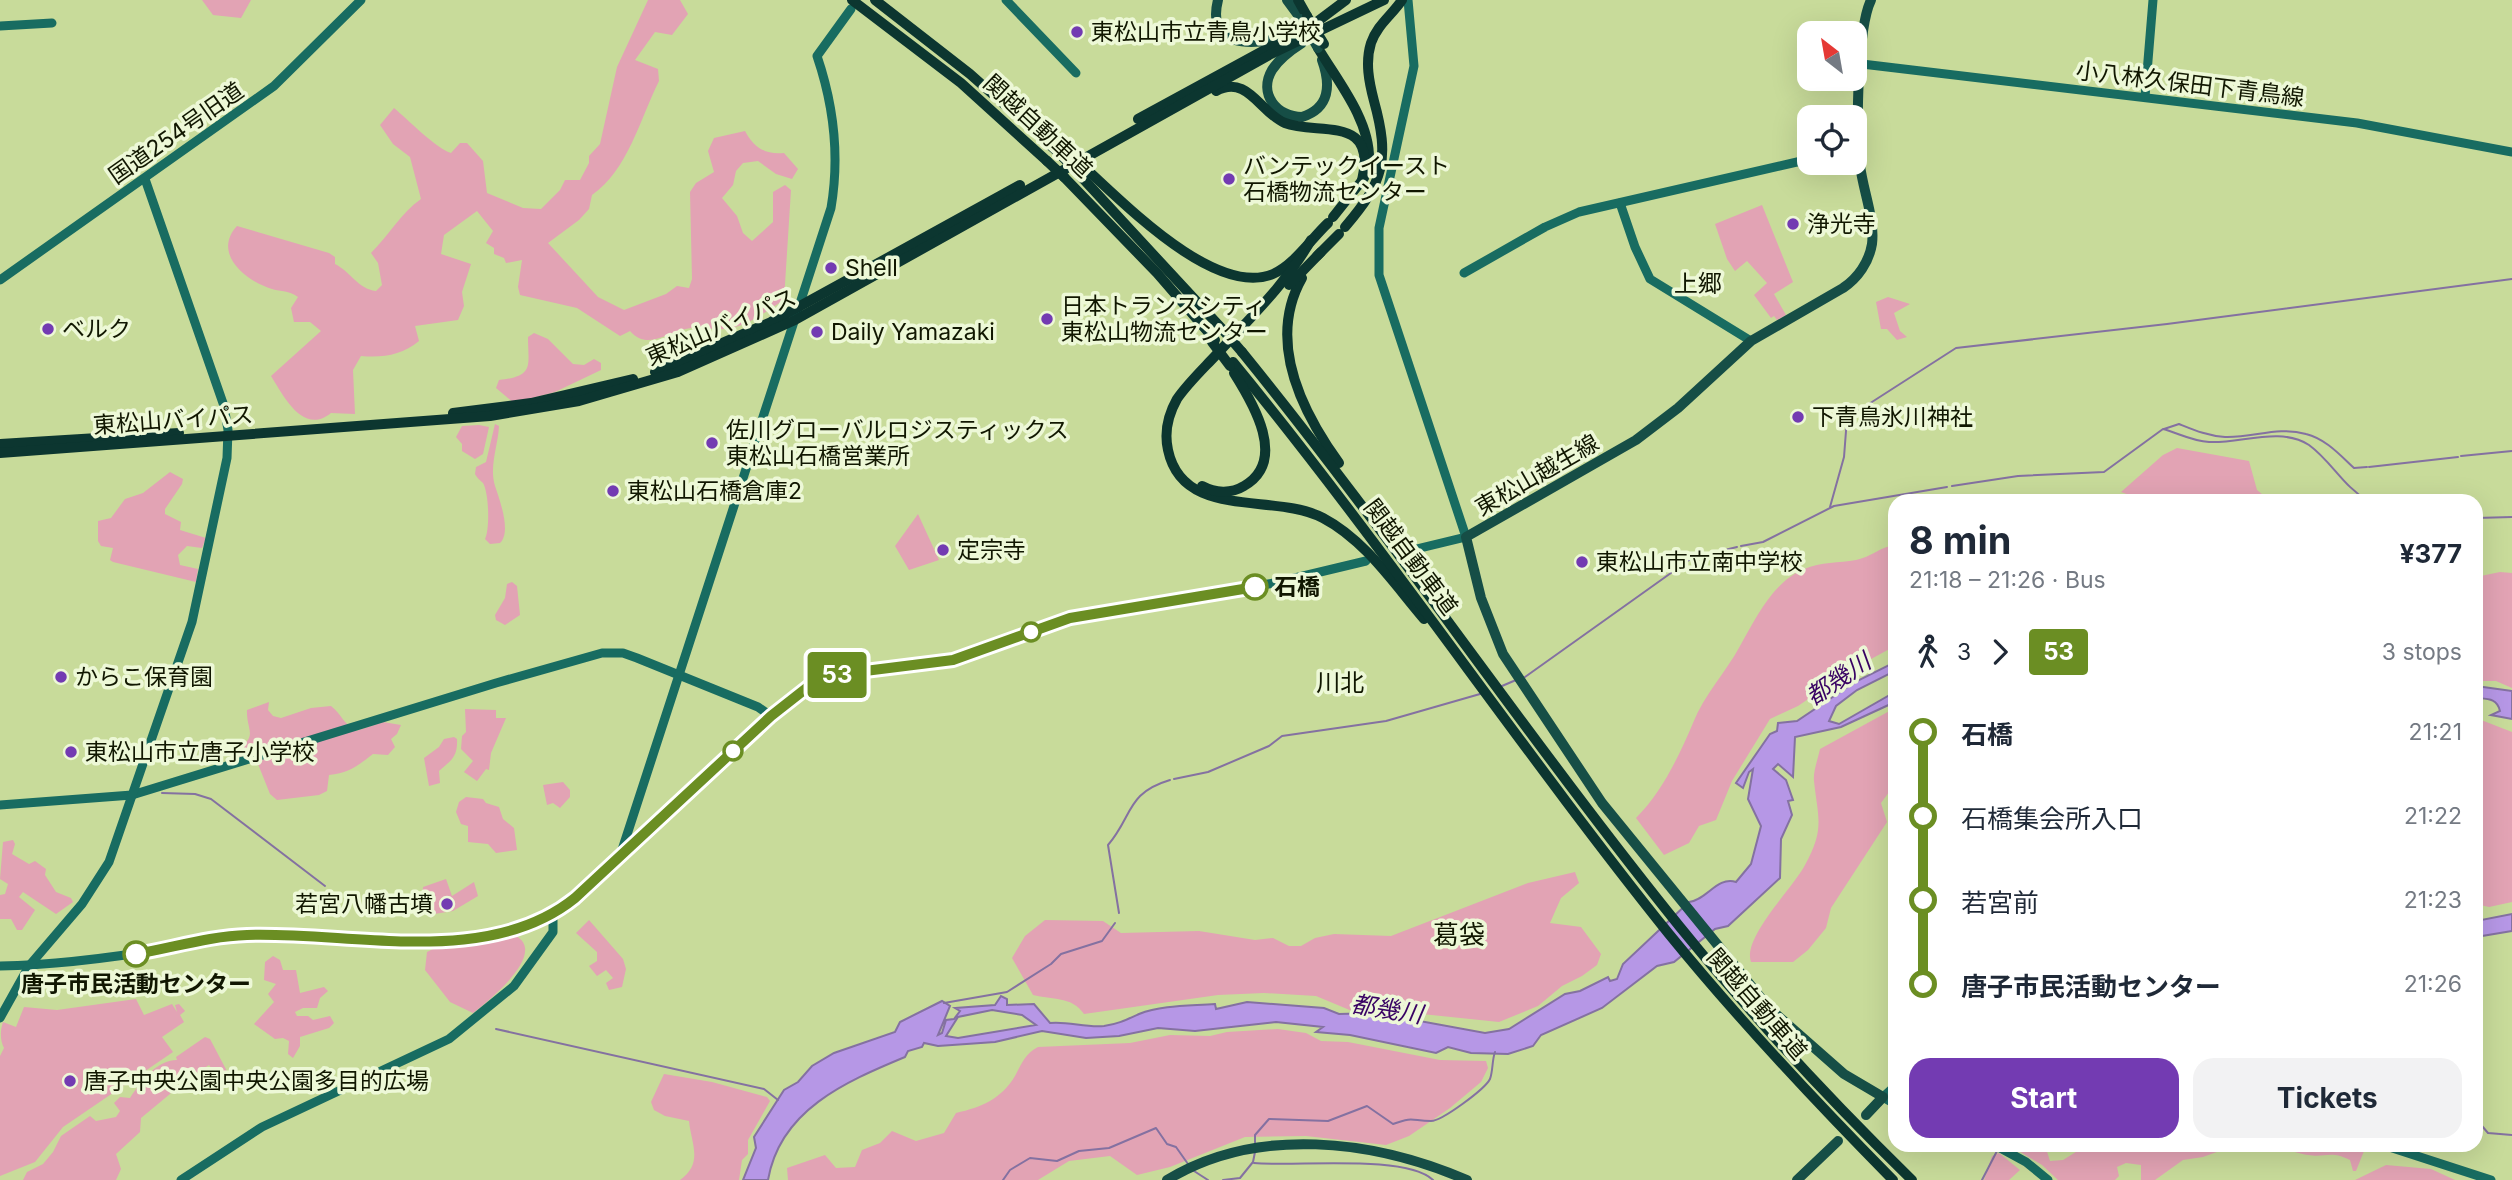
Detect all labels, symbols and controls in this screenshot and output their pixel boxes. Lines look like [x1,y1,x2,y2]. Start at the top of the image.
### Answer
place label: 東松山市立青鳥小学校 [1091,18,1321,46]
north arrow [1797,21,1867,91]
map controls [1797,21,1867,175]
marker: 東松山市立青鳥小学校 [1069,24,1085,40]
street label: 小八林久保田下青鳥線 [2074,56,2306,112]
street label: 関越自動車道 [978,69,1098,183]
street label: 国道254号旧道 [103,76,249,190]
button: locate [1797,105,1867,175]
place label: バンテックイースト 石橋物流センター [1243,152,1450,206]
marker: バンテックイースト 石橋物流センター [1221,171,1237,187]
place label: 浄光寺 [1807,210,1876,238]
marker: 浄光寺 [1785,216,1801,232]
place label: Shell [845,254,898,282]
marker: Shell [823,260,839,276]
district label: 上郷 [1674,269,1722,298]
street label: 東松山バイパス [642,283,800,371]
place label: 日本トランスシティ 東松山物流センター [1061,292,1268,346]
marker: 日本トランスシティ 東松山物流センター [1039,311,1055,327]
place label: ベルク [62,315,131,343]
place label: Daily Yamazaki [831,318,995,346]
marker: ベルク [40,321,56,337]
marker: Daily Yamazaki [809,324,825,340]
street label: 東松山バイパス [92,400,254,440]
place label: 下青鳥氷川神社 [1812,403,1973,431]
marker: 下青鳥氷川神社 [1790,409,1806,425]
place label: 佐川グローバルロジスティックス 東松山石橋営業所 [726,416,1069,470]
street label: 東松山越生線 [1470,428,1604,522]
marker: 佐川グローバルロジスティックス 東松山石橋営業所 [704,435,720,451]
place label: 東松山石橋倉庫2 [627,477,802,505]
marker: 東松山石橋倉庫2 [605,483,621,499]
street label: 関越自動車道 [1358,493,1464,621]
text: 8 min [1909,517,2011,563]
place label: 定宗寺 [957,536,1026,564]
text: ¥377 [2400,538,2462,569]
marker: 定宗寺 [935,542,951,558]
place label: 東松山市立南中学校 [1596,548,1803,576]
marker: 東松山市立南中学校 [1574,554,1590,570]
text: 21:18 – 21:26 · Bus [1909,566,2106,594]
place label: 石橋 [1274,573,1320,601]
marker: 石橋 [1242,574,1268,600]
unlabelled marker [1021,622,1041,642]
icon: walk [1909,633,1947,671]
icon: forward [1981,633,2019,671]
text: 53 [2043,637,2074,666]
text: 3 [1957,638,1971,666]
text: 3 stops [2382,638,2462,666]
water label: 都幾川 [1800,645,1878,711]
line badge: 53 [806,652,868,698]
text: 53 [822,660,852,689]
place label: からこ保育園 [75,663,213,691]
district label: 川北 [1316,668,1364,697]
marker: からこ保育園 [53,669,69,685]
text: 21:21 [2409,718,2462,746]
text: 石橋 [1961,719,2013,750]
place label: 東松山市立唐子小学校 [85,738,315,766]
unlabelled marker [723,741,743,761]
marker: 東松山市立唐子小学校 [63,744,79,760]
text: 21:22 [2404,802,2462,830]
text: 石橋集会所入口 [1961,803,2143,834]
text: 21:23 [2404,886,2462,914]
text: 若宮前 [1961,887,2039,918]
place label: 若宮八幡古墳 [295,890,433,918]
marker: 若宮八幡古墳 [439,896,455,912]
district label: 葛袋 [1433,919,1485,950]
marker: 唐子市民活動センター [123,941,149,967]
street label: 関越自動車道 [1701,943,1813,1065]
place label: 唐子市民活動センター [21,970,251,998]
text: 21:26 [2404,970,2462,998]
text: 唐子市民活動センター [1961,971,2221,1002]
water label: 都幾川 [1349,989,1428,1029]
button: Start [1909,1058,2179,1138]
button: Tickets [2193,1058,2462,1138]
place label: 唐子中央公園中央公園多目的広場 [84,1067,429,1095]
marker: 唐子中央公園中央公園多目的広場 [62,1073,78,1089]

